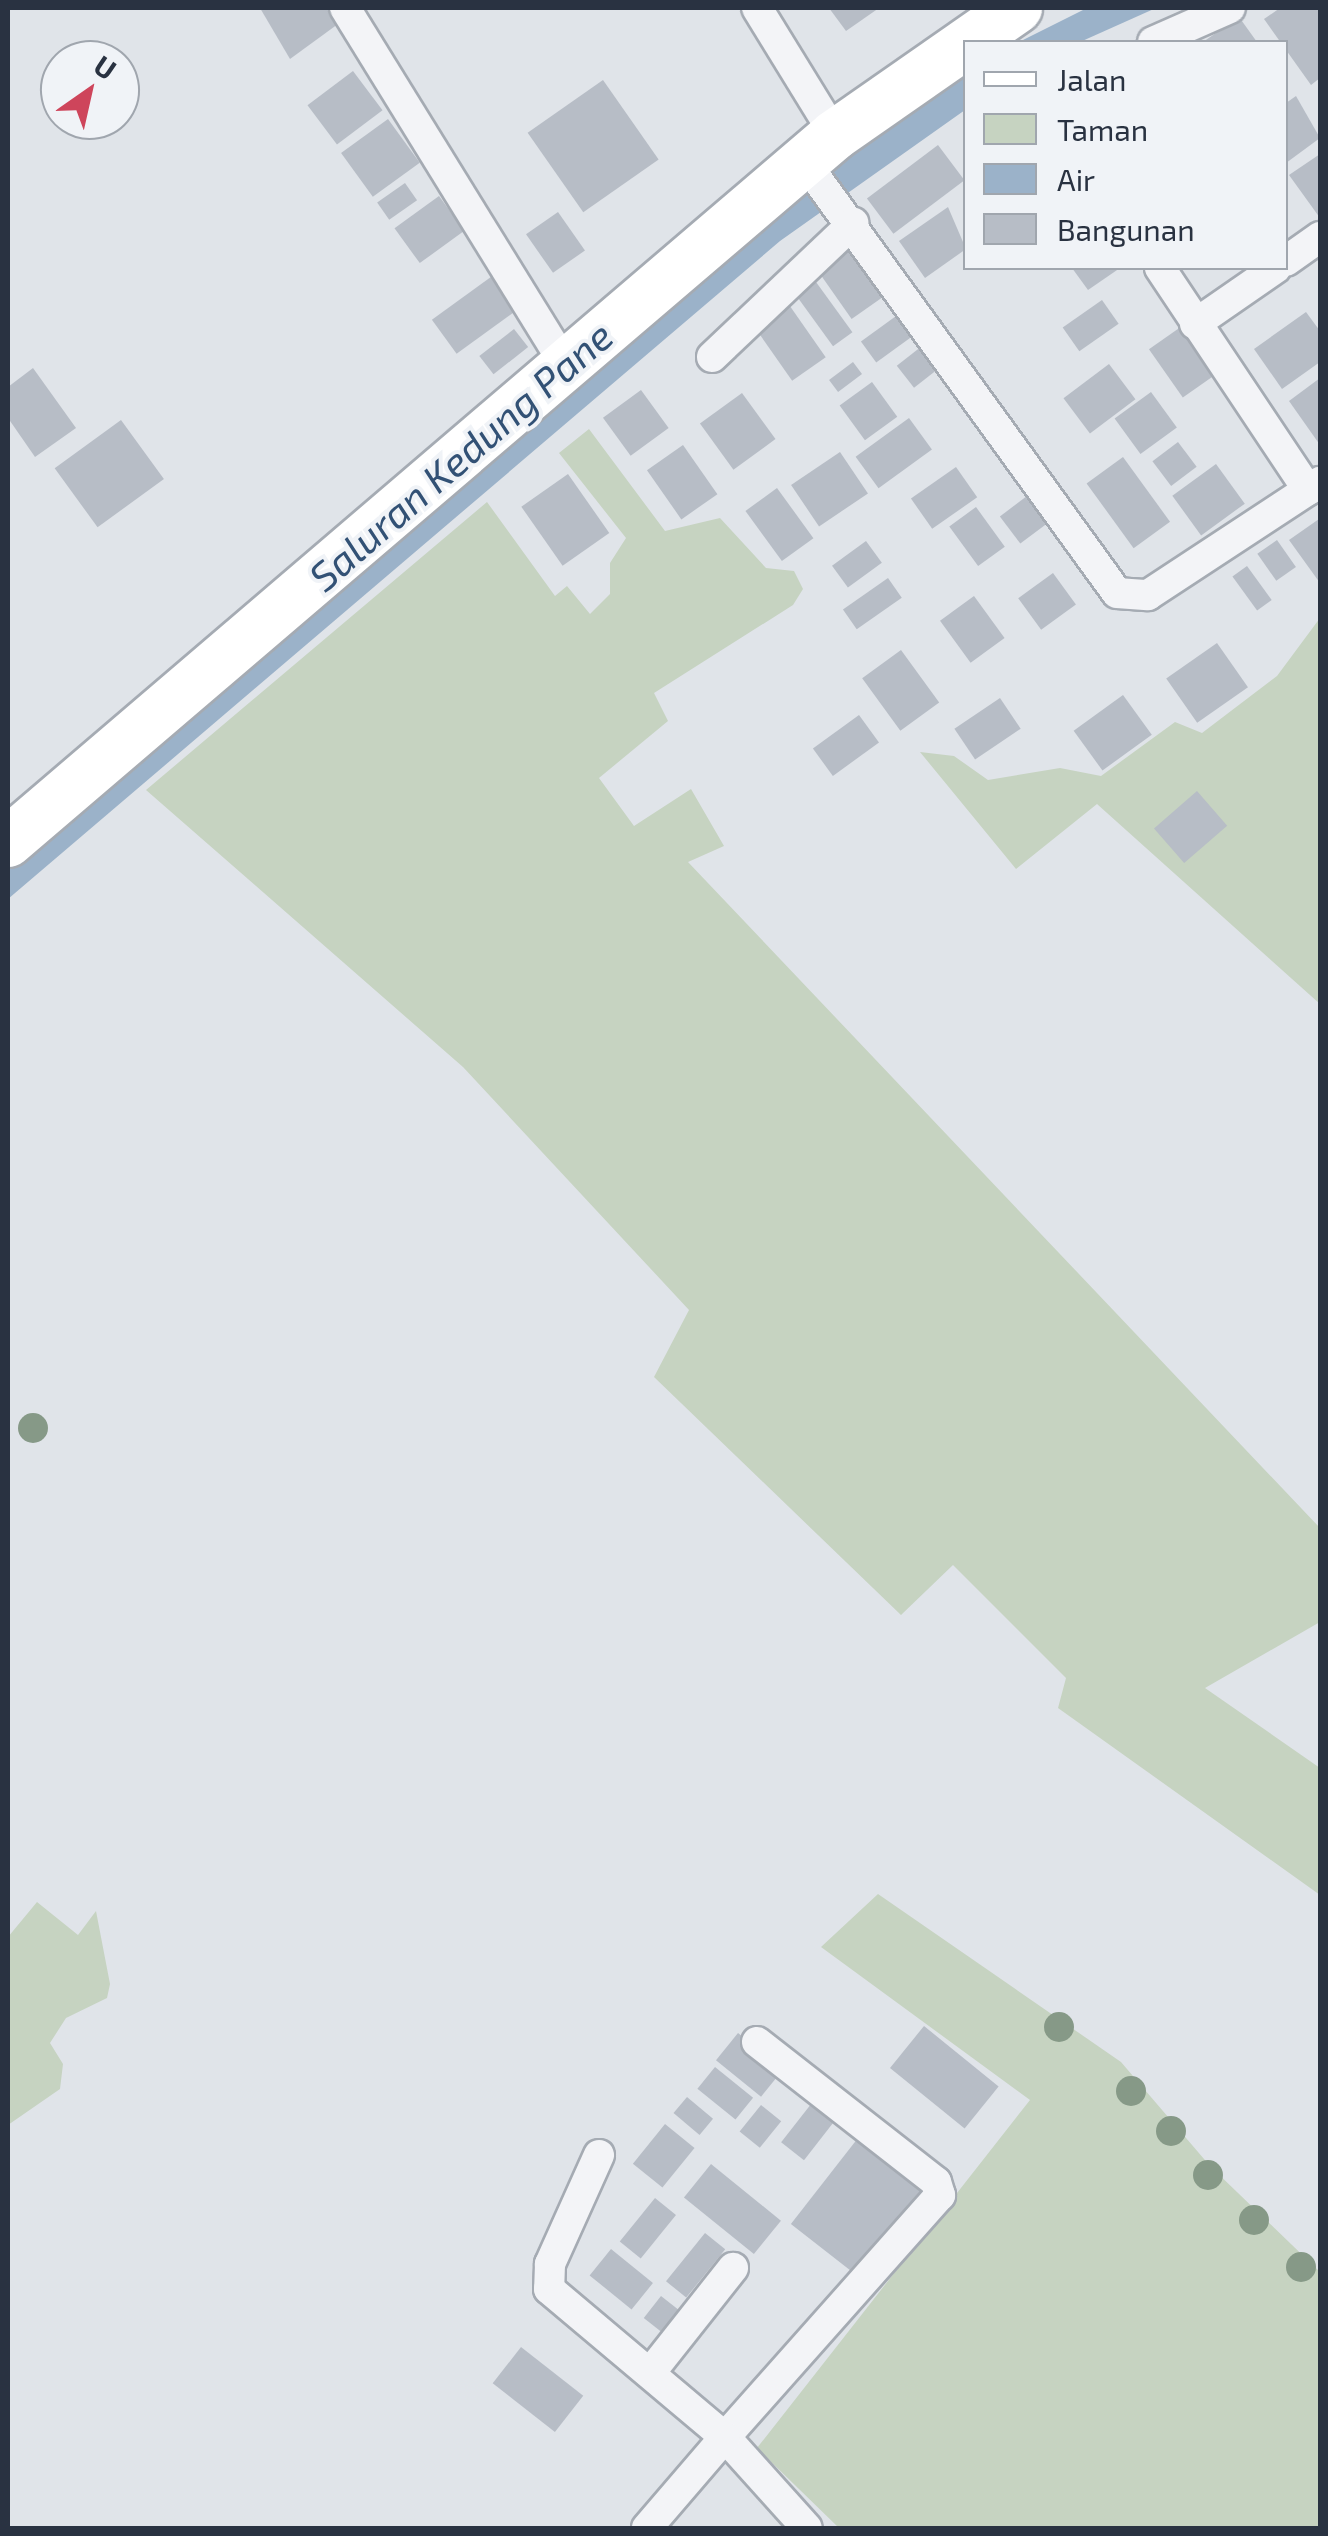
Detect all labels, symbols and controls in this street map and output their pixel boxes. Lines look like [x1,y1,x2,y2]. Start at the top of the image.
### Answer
north arrow [40,40,140,140]
legend [963,40,1288,270]
text: U [88,47,123,86]
text: Jalan [1057,61,1126,97]
text: Taman [1057,111,1148,147]
text: Air [1057,161,1095,197]
text: Bangunan [1057,211,1195,247]
water label: Saluran Kedung Pane [299,310,621,600]

